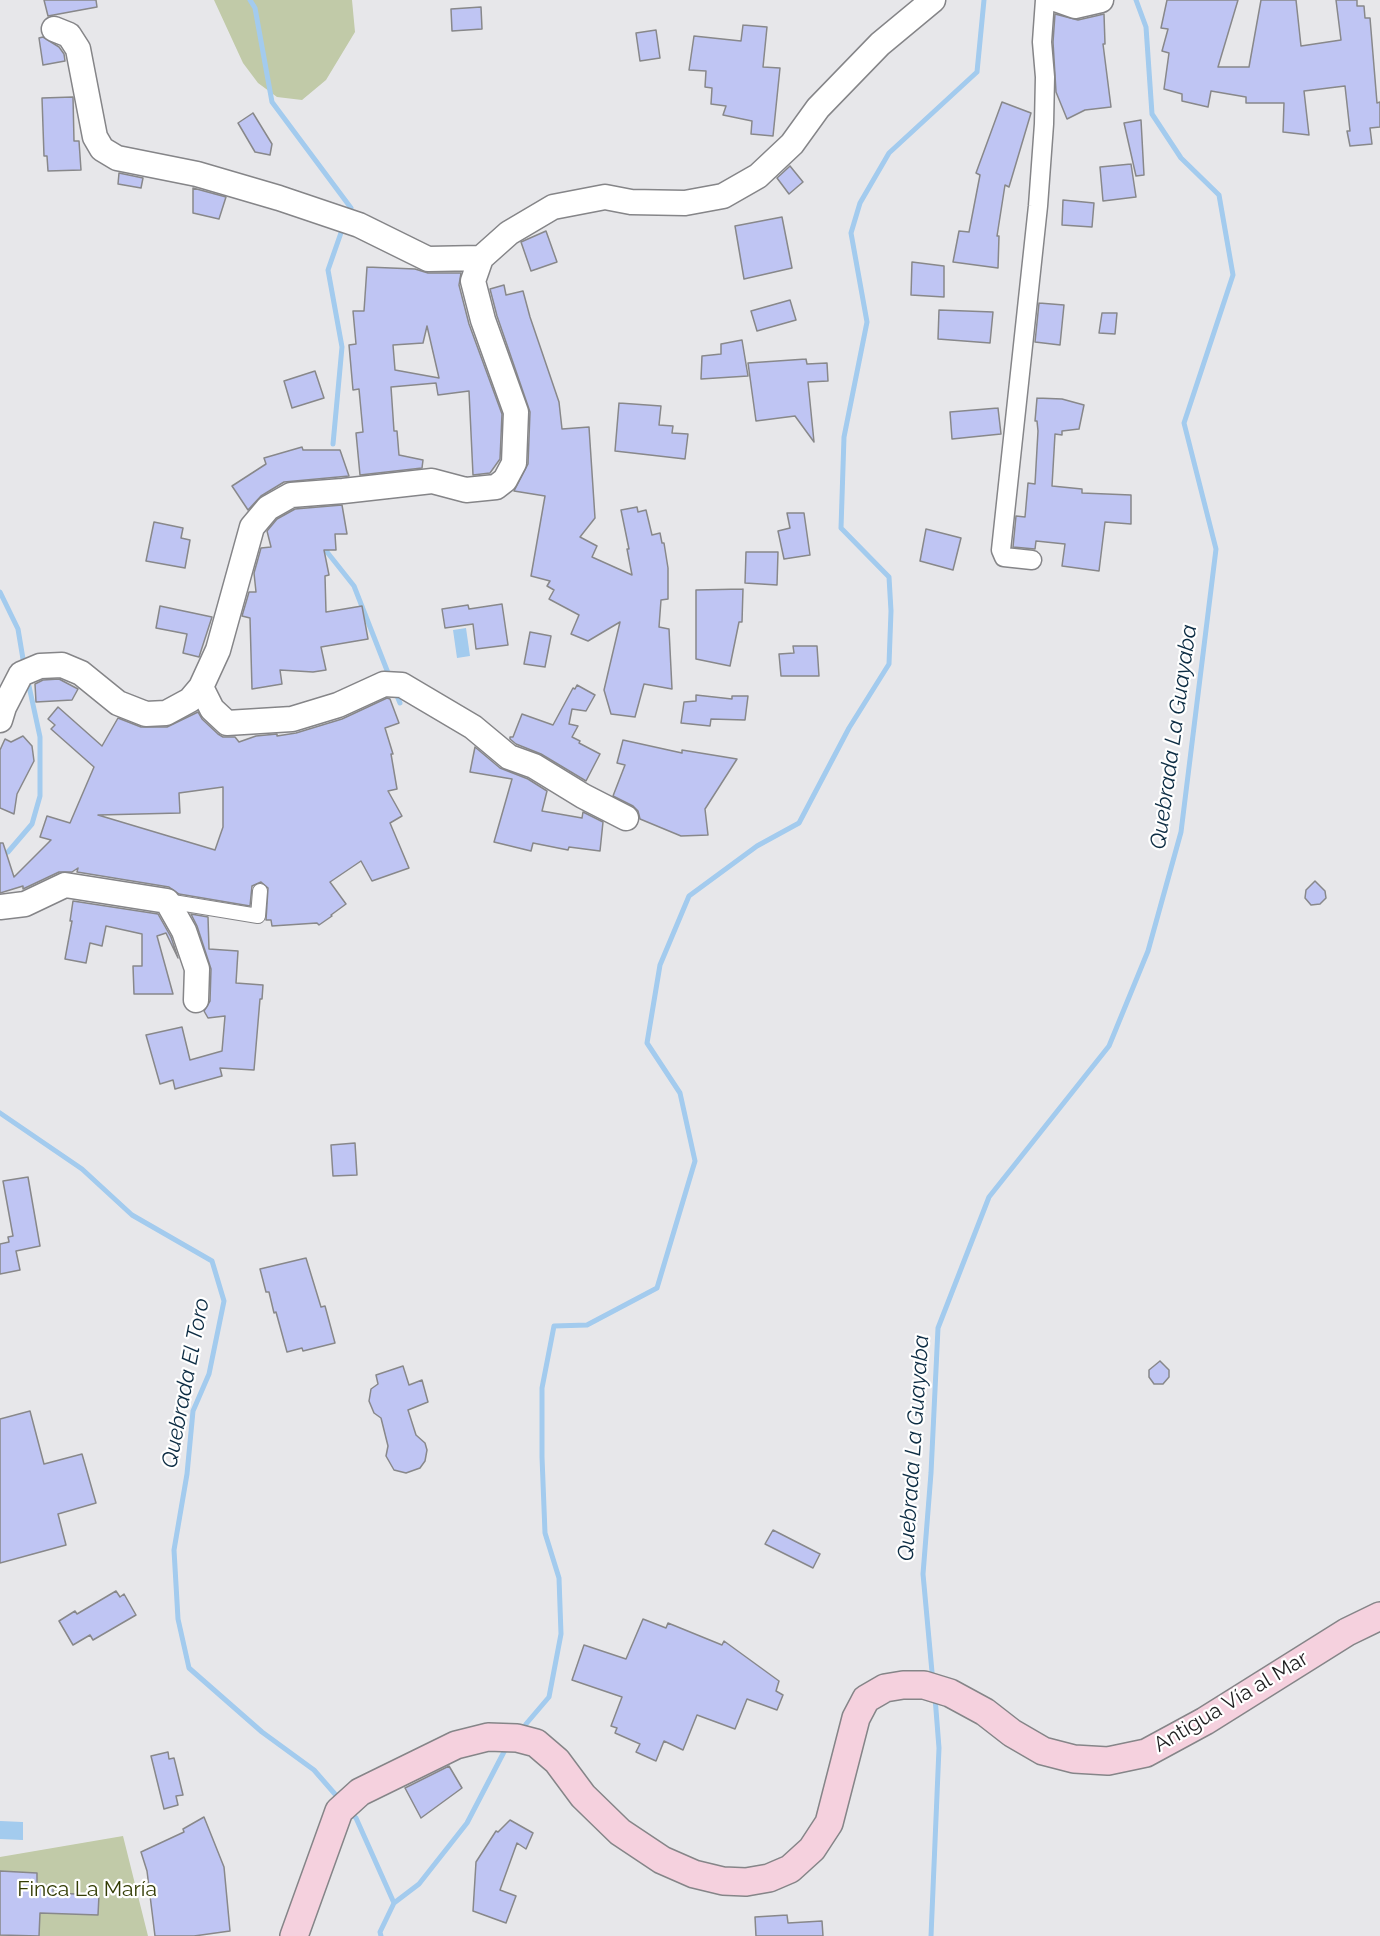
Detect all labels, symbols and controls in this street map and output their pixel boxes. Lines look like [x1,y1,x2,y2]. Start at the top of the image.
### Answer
water label: Quebrada La Guayaba [1145,623,1203,851]
water label: Quebrada El Toro [157,1296,215,1470]
water label: Quebrada La Guayaba [893,1334,935,1562]
street label: Antigua Vía al Mar [1149,1646,1313,1758]
park label: Finca La María [17,1877,157,1903]

